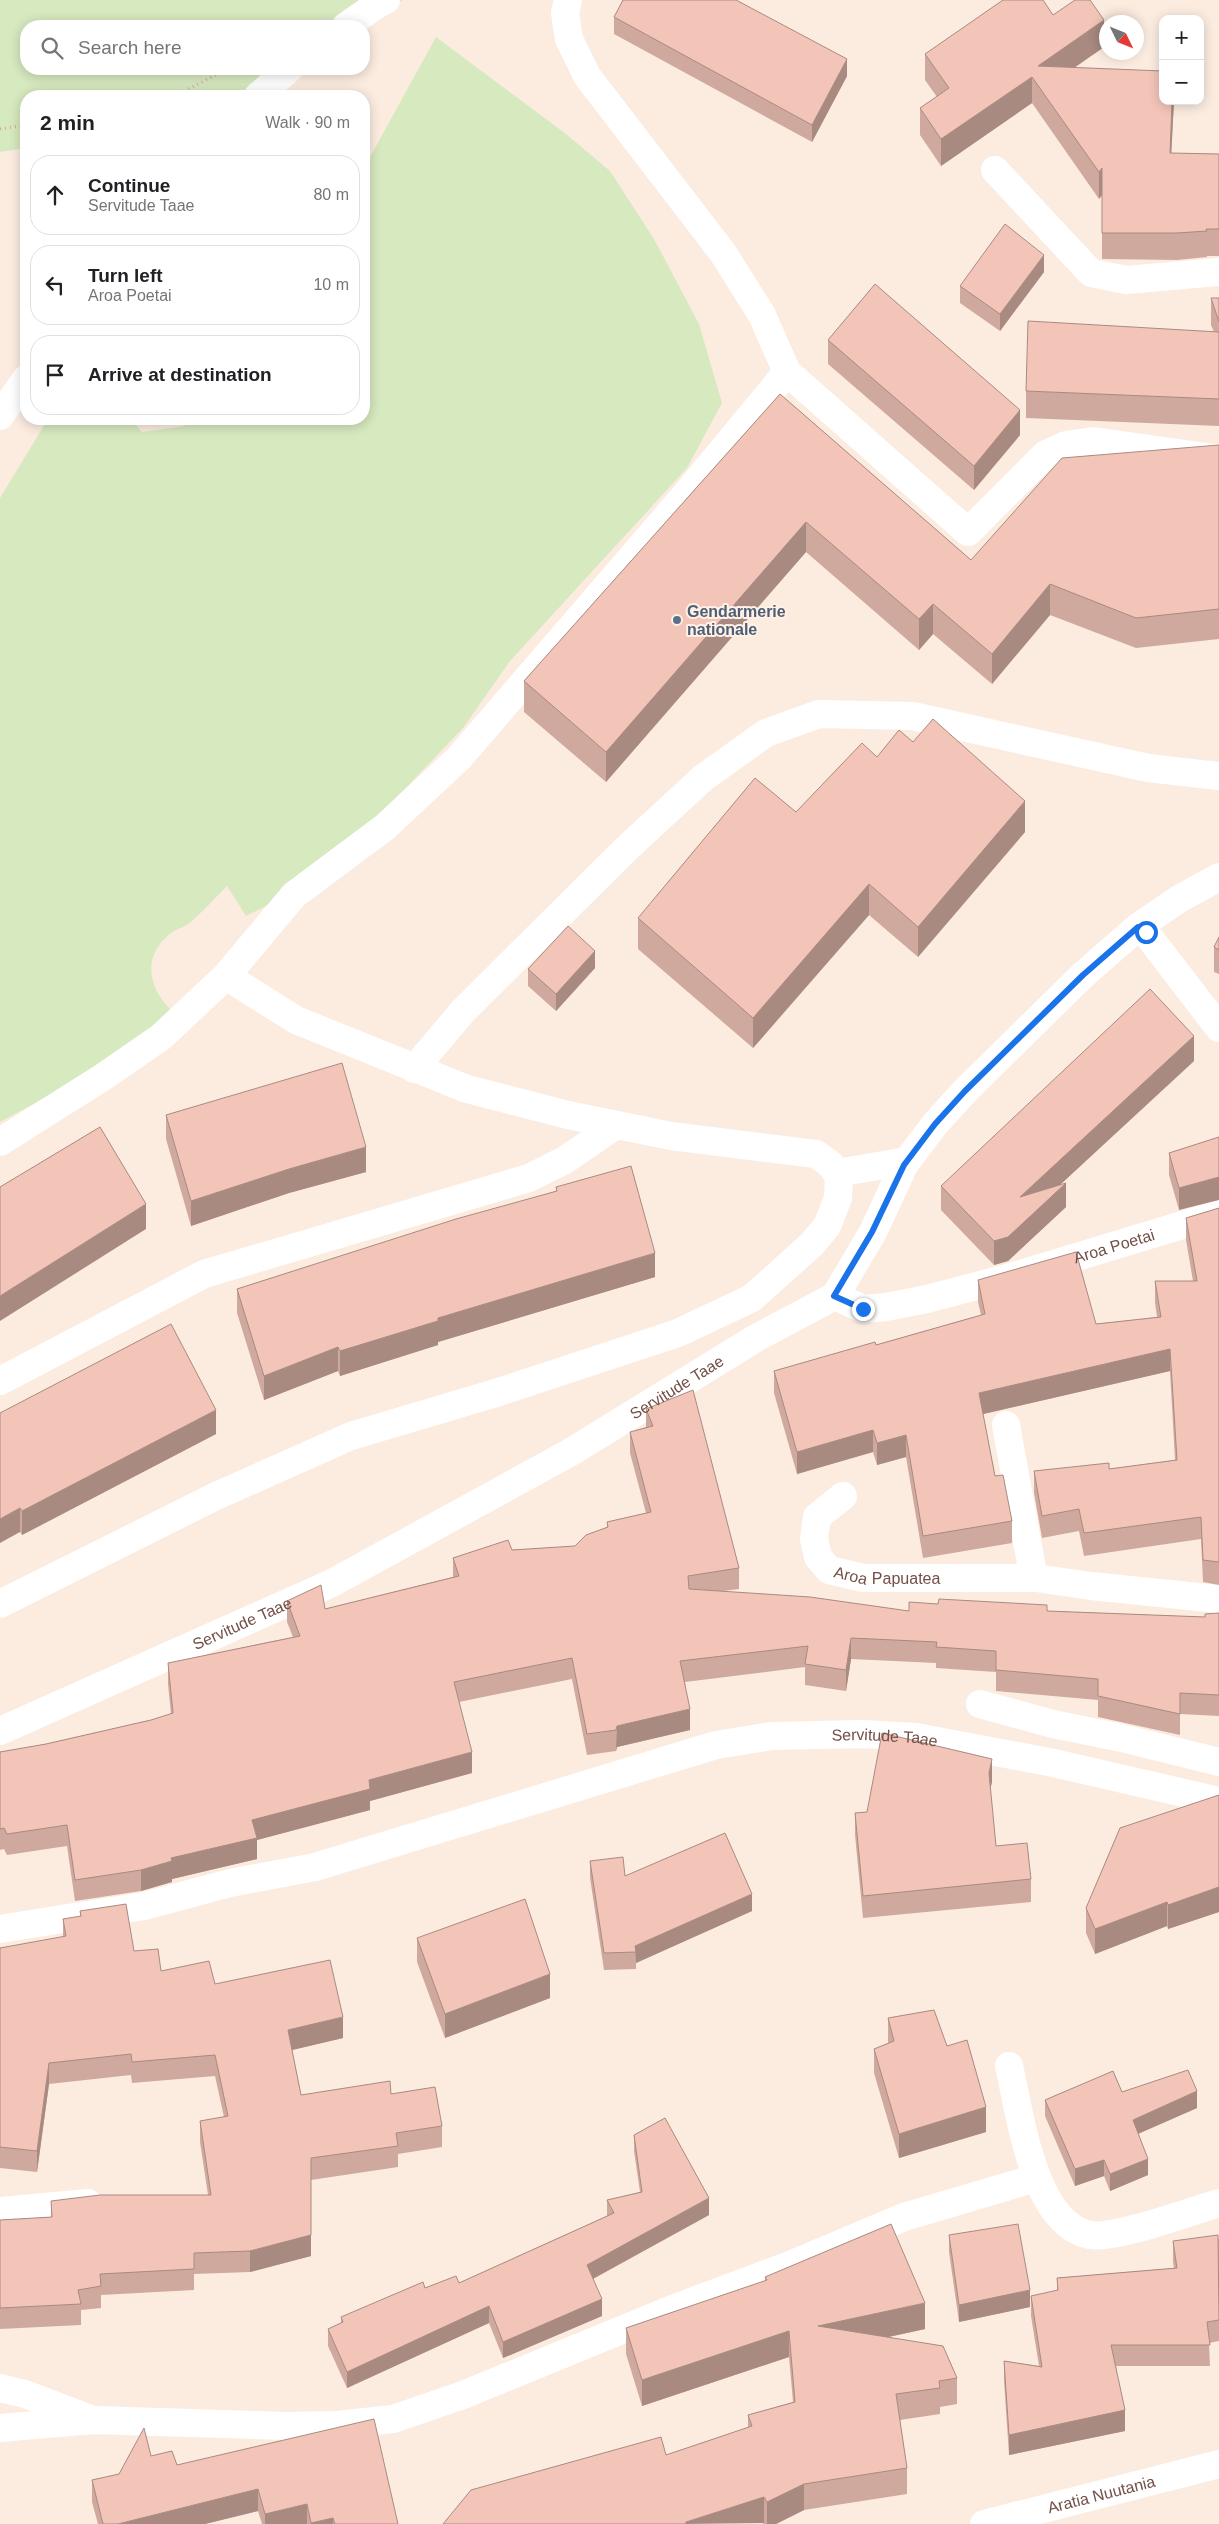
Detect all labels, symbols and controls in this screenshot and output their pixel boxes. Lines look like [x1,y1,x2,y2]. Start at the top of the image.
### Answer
north arrow [1099,15,1144,60]
map controls [1159,15,1204,105]
button: + [1159,15,1204,60]
search box [20,20,370,75]
icon: search [38,34,66,62]
text: Search here [78,37,182,58]
button: − [1159,60,1204,105]
text: 2 min [40,111,95,134]
text: Walk · 90 m [265,114,350,131]
text: Continue [88,175,170,196]
icon: ahead [41,181,69,209]
text: 80 m [313,186,349,203]
text: Servitude Taae [88,197,194,214]
text: Turn left [88,265,163,286]
icon: left [41,271,69,299]
text: 10 m [313,276,349,293]
text: Aroa Poetai [88,287,172,304]
icon: arrive [41,361,69,389]
text: Arrive at destination [88,364,272,385]
place label: Gendarmerie nationale [687,603,786,638]
marker: Gendarmerie nationale [671,614,683,626]
route start [1135,921,1158,944]
street label: Aroa Poetai [1071,1226,1156,1266]
route end [852,1298,875,1321]
street label: Servitude Taae [627,1352,726,1422]
street label: Aroa Papuatea [832,1563,940,1587]
street label: Servitude Taae [190,1594,294,1653]
street label: Servitude Taae [831,1725,939,1749]
street label: Aratia Nuutania [1046,2472,1157,2516]

